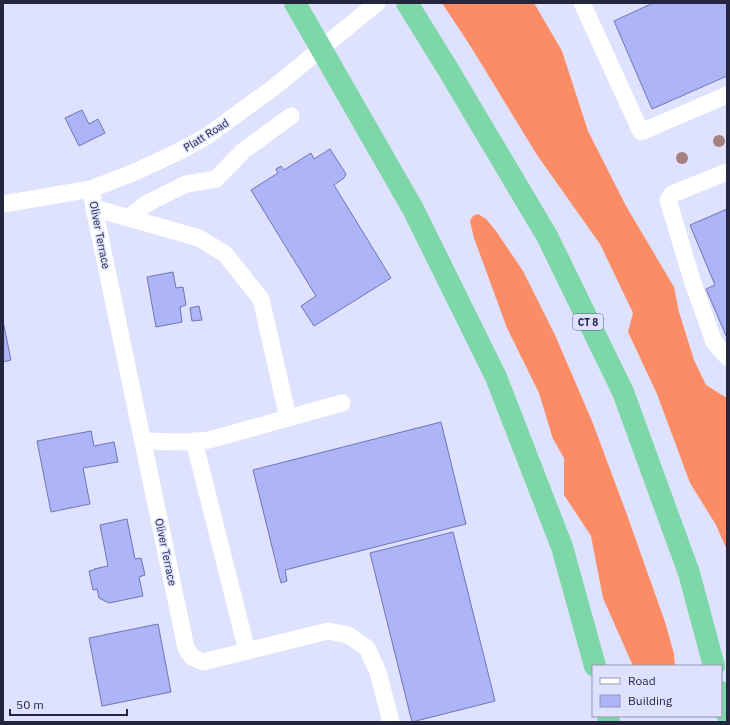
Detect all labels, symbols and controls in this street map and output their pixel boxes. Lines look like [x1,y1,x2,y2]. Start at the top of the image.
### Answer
street label: Platt Road [181,116,231,154]
street label: Oliver Terrace [87,200,113,270]
road number: CT 8 [573,314,603,330]
street label: Oliver Terrace [152,517,180,587]
legend [592,665,722,717]
text: Road [628,673,656,688]
scale bar [10,691,127,717]
text: Building [628,693,673,708]
text: 50 m [16,697,44,712]

